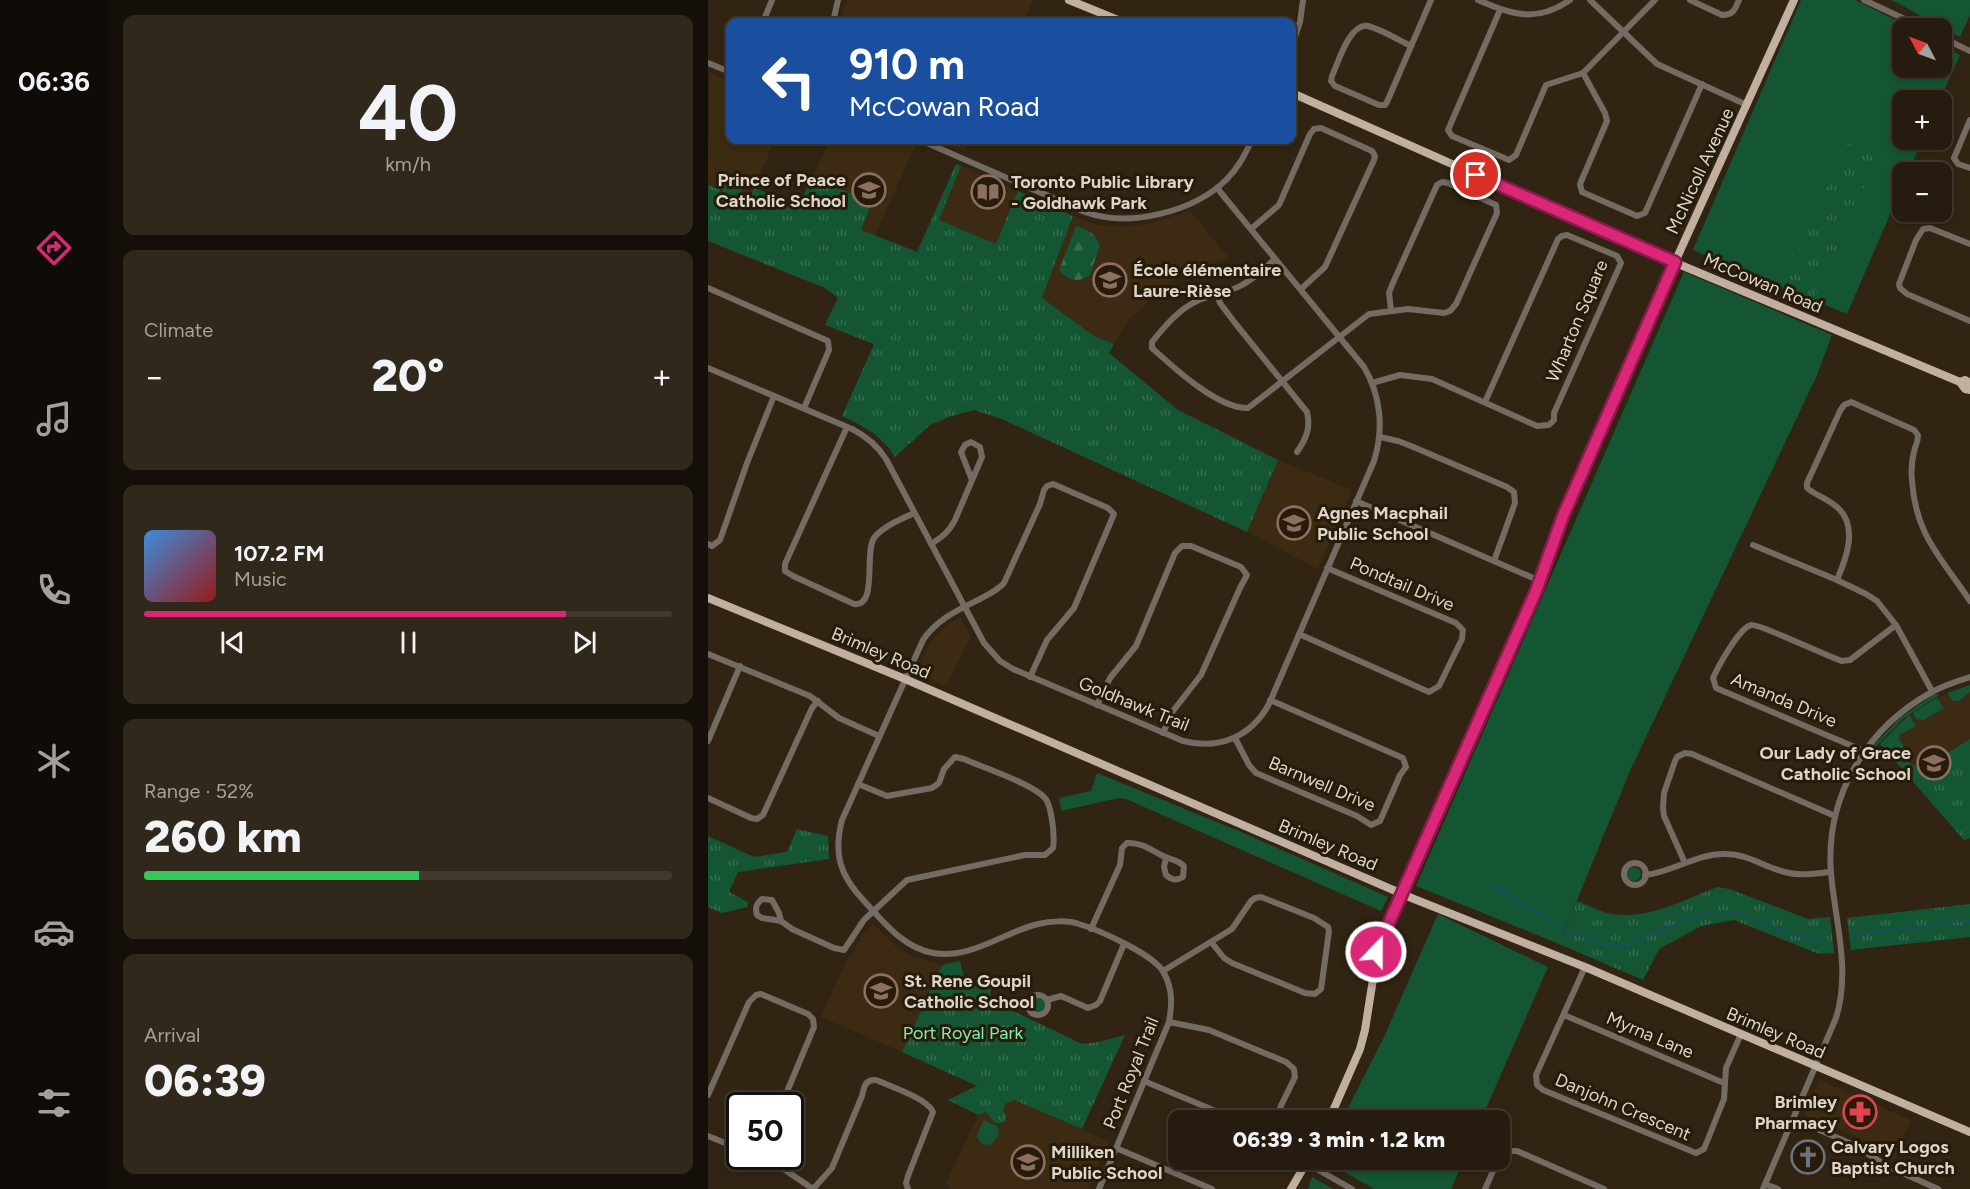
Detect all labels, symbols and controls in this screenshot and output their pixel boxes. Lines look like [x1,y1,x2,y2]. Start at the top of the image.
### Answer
north arrow [1892,18,1952,78]
map controls [1892,18,1952,222]
text: 910 m [849,39,965,90]
icon: left [750,42,828,120]
text: 06:36 [18,65,90,98]
text: 40 [358,66,458,160]
text: McCowan Road [849,90,1040,123]
button: + [1892,90,1952,150]
street label: McNicoll Avenue [1661,104,1739,238]
pin [1450,149,1501,200]
text: km/h [385,152,431,176]
icon: arrive [1459,158,1492,191]
button: − [1892,162,1952,222]
place label: Prince of Peace Catholic School [716,169,846,212]
place label: Toronto Public Library - Goldhawk Park [1011,171,1194,214]
school or university icon: Prince of Peace Catholic School [851,172,887,208]
library icon: Toronto Public Library - Goldhawk Park [970,174,1006,210]
icon: directions [33,227,75,269]
street label: McCowan Road [1700,248,1826,318]
street label: Wharton Square [1541,256,1613,386]
place label: École élémentaire Laure-Rièse [1133,259,1281,302]
school or university icon: École élémentaire Laure-Rièse [1092,262,1128,298]
text: Climate [144,318,213,342]
text: 20° [371,348,445,402]
text: − [144,357,165,396]
text: + [651,357,672,396]
icon: music [33,398,75,440]
place label: Agnes Macphail Public School [1317,502,1448,545]
school or university icon: Agnes Macphail Public School [1276,505,1312,541]
text: 107.2 FM [234,540,324,567]
street label: Pondtail Drive [1346,552,1458,616]
text: Music [234,567,287,591]
icon: phone [33,569,75,611]
street label: Brimley Road [828,622,934,684]
icon: previous [216,626,249,659]
icon: pause [392,626,425,659]
icon: next [568,626,601,659]
street label: Amanda Drive [1728,668,1840,732]
street label: Goldhawk Trail [1075,672,1193,736]
icon: climate [33,740,75,782]
place label: Our Lady of Grace Catholic School [1759,742,1911,785]
school or university icon: Our Lady of Grace Catholic School [1916,745,1952,781]
street label: Barnwell Drive [1265,752,1379,816]
text: Range · 52% [144,779,254,803]
text: 260 km [144,809,302,863]
street label: Brimley Road [1275,814,1381,876]
icon: car [33,911,75,953]
position arrow [1344,920,1408,984]
place label: St. Rene Goupil Catholic School [904,970,1034,1013]
school or university icon: St. Rene Goupil Catholic School [863,973,899,1009]
street label: Brimley Road [1723,1002,1829,1064]
street label: Myrna Lane [1603,1007,1697,1063]
street label: Port Royal Trail [1099,1014,1163,1132]
park label: Port Royal Park [903,1022,1024,1044]
text: Arrival [144,1023,200,1047]
text: 06:39 [144,1053,266,1107]
street label: Danjohn Crescent [1552,1069,1694,1146]
icon: filters [33,1082,75,1124]
place label: Brimley Pharmacy [1754,1091,1838,1134]
speed limit sign: 50 [726,1092,804,1170]
pharmacy icon: Brimley Pharmacy [1842,1094,1878,1130]
text: 06:39 · 3 min · 1.2 km [1233,1126,1445,1153]
place label: Calvary Logos Baptist Church [1831,1136,1955,1179]
church icon: Calvary Logos Baptist Church [1790,1139,1826,1175]
place label: Milliken Public School [1051,1141,1162,1184]
school or university icon: Milliken Public School [1010,1144,1046,1180]

